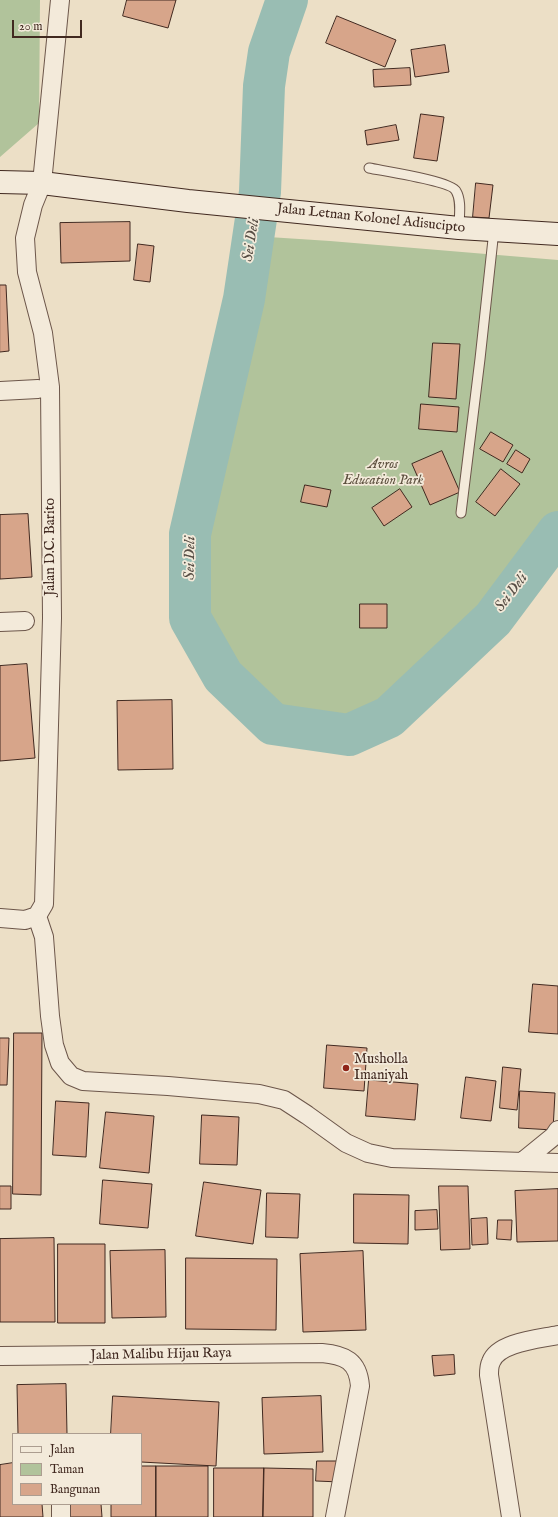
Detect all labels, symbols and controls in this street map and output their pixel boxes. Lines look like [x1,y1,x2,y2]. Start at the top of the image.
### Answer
scale bar [14,12,84,38]
text: 20 m [19,19,42,34]
street label: Jalan Letnan Kolonel Adisucipto [276,201,466,237]
water label: Sei Deli [240,217,264,263]
park label: Avros Education Park [343,457,423,490]
street label: Jalan D.C. Barito [43,498,59,596]
water label: Sei Deli [182,536,200,580]
water label: Sei Deli [492,570,532,616]
place label: Musholla Imaniyah [354,1052,408,1084]
marker: Musholla Imaniyah [341,1063,351,1073]
street label: Jalan Malibu Hijau Raya [90,1345,232,1365]
legend [12,1433,142,1505]
text: Jalan [50,1442,75,1457]
text: Taman [50,1462,84,1477]
text: Bangunan [50,1482,100,1497]

